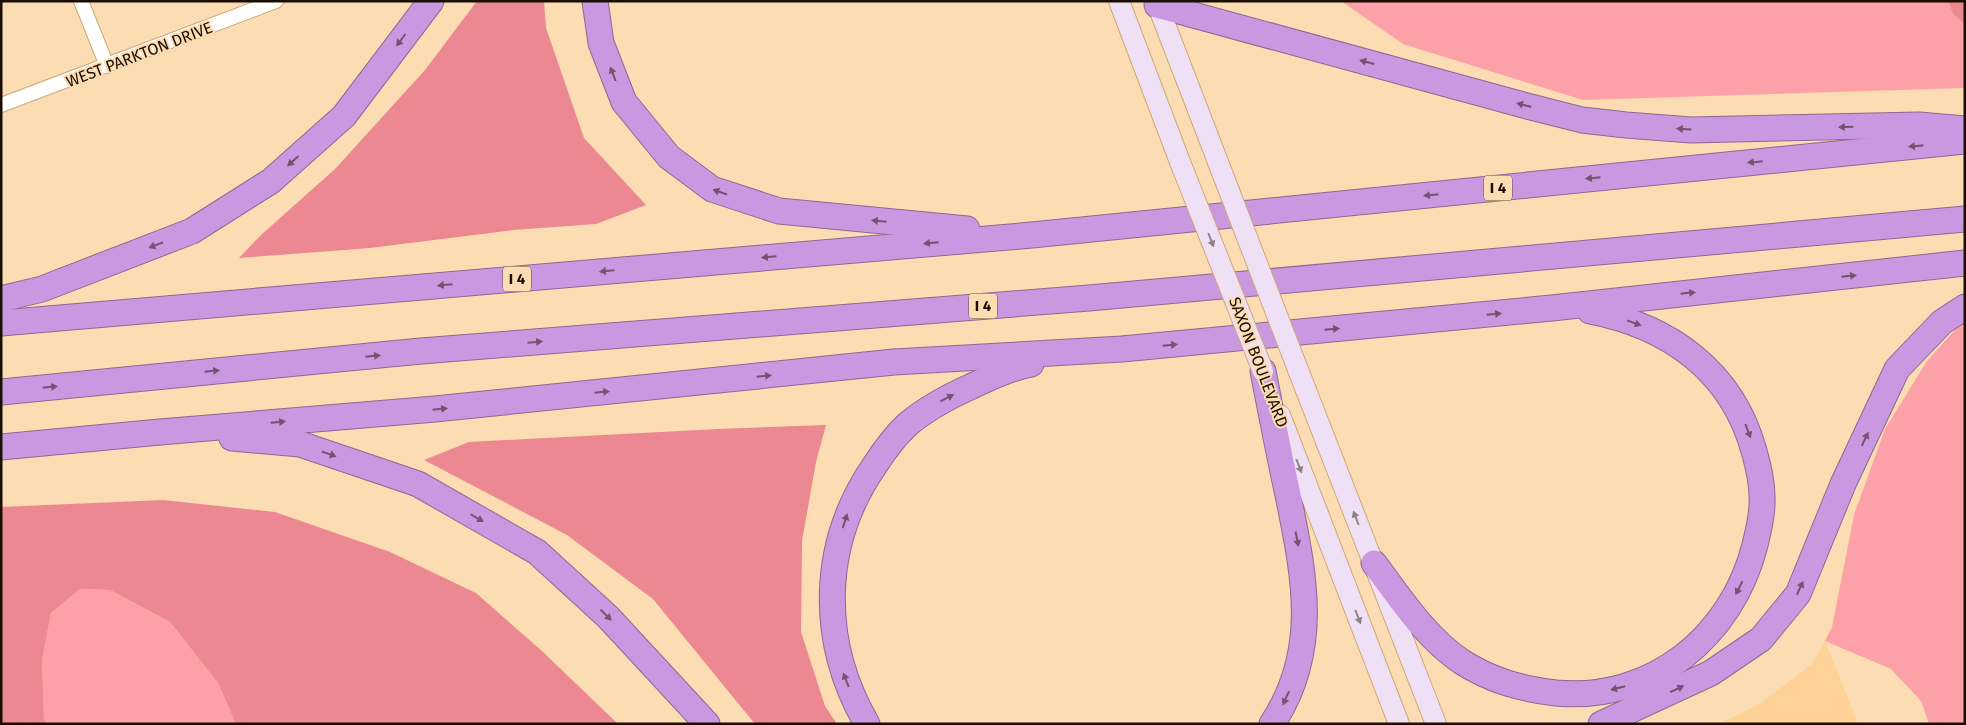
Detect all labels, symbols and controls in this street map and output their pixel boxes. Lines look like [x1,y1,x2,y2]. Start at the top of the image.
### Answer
street label: WEST PARKTON DRIVE [63,18,215,91]
one-way arrow [396,33,406,47]
one-way arrow [1359,58,1374,66]
one-way arrow [609,67,617,82]
one-way arrow [1516,101,1531,109]
one-way arrow [1838,123,1854,131]
one-way arrow [1676,125,1692,133]
one-way arrow [1908,142,1924,150]
one-way arrow [288,155,300,167]
one-way arrow [1746,158,1762,166]
one-way arrow [1585,174,1601,182]
road number: I 4 [1484,176,1512,200]
one-way arrow [712,187,727,195]
one-way arrow [1423,191,1439,199]
one-way arrow [870,216,886,224]
one-way arrow [1208,233,1215,248]
one-way arrow [923,240,939,248]
one-way arrow [148,241,163,249]
one-way arrow [761,253,777,261]
road number: I 4 [503,266,531,292]
one-way arrow [599,267,615,275]
one-way arrow [1842,272,1858,280]
one-way arrow [437,281,453,289]
one-way arrow [1680,289,1696,297]
road number: I 4 [969,294,997,318]
street label: SAXON BOULEVARD [1225,294,1292,430]
one-way arrow [1486,310,1502,318]
one-way arrow [1627,320,1642,327]
one-way arrow [1325,325,1341,333]
one-way arrow [527,338,543,346]
one-way arrow [1163,340,1179,348]
one-way arrow [366,352,382,360]
one-way arrow [204,367,220,375]
one-way arrow [756,372,772,380]
one-way arrow [42,383,58,391]
one-way arrow [594,388,610,396]
one-way arrow [939,394,954,402]
one-way arrow [432,405,448,413]
one-way arrow [271,418,287,426]
one-way arrow [1745,424,1752,439]
one-way arrow [1861,432,1869,446]
one-way arrow [322,450,337,458]
one-way arrow [1296,458,1303,473]
one-way arrow [1352,510,1360,525]
one-way arrow [842,513,850,528]
one-way arrow [470,514,485,522]
one-way arrow [1293,531,1301,547]
one-way arrow [1735,581,1743,596]
one-way arrow [1797,581,1805,595]
one-way arrow [600,609,612,621]
one-way arrow [1354,610,1362,624]
one-way arrow [842,672,850,687]
one-way arrow [1610,684,1625,692]
one-way arrow [1670,685,1685,693]
one-way arrow [1282,691,1290,705]

